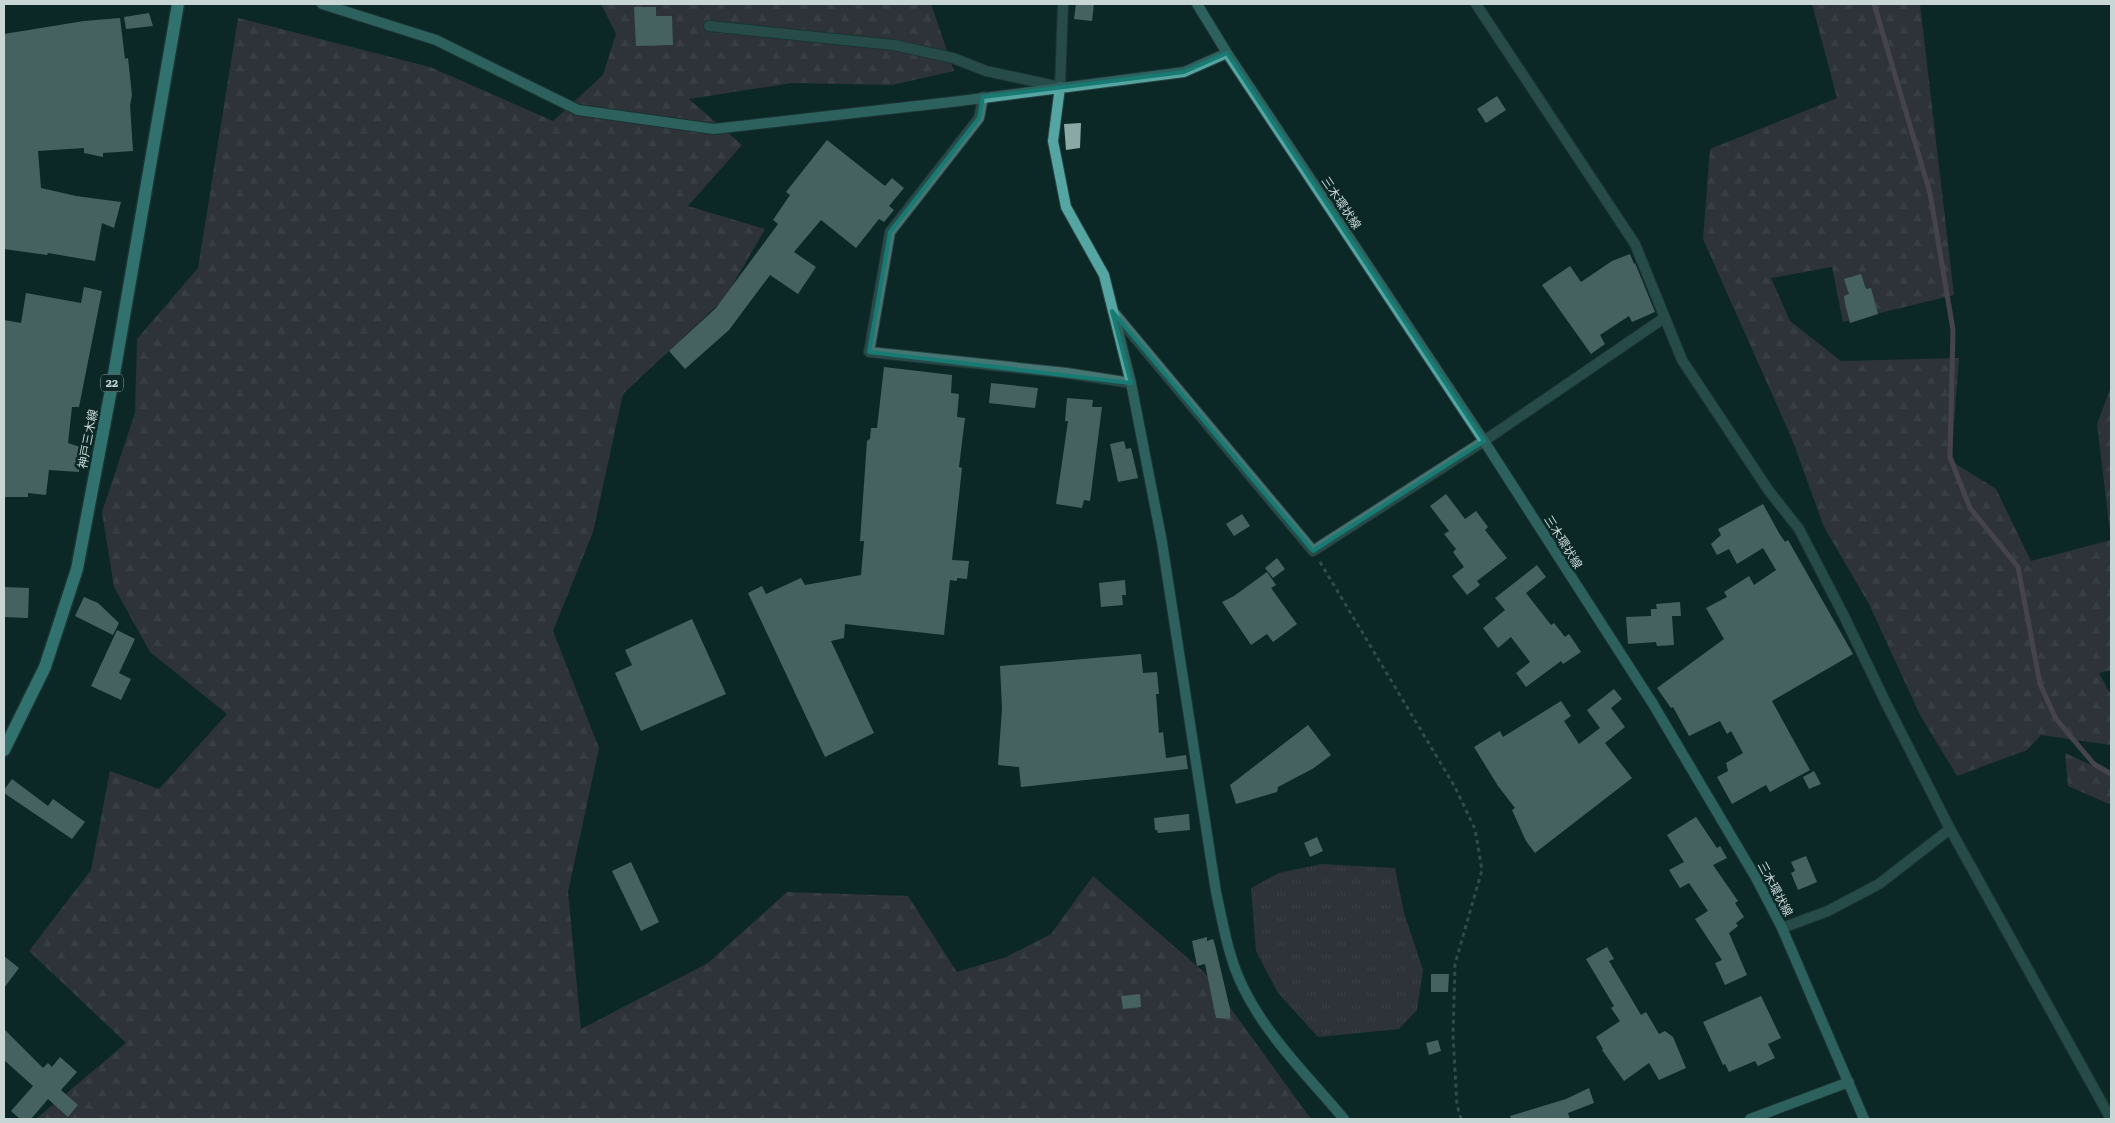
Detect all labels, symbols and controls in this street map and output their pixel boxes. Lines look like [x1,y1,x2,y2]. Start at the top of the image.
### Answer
street label: 三木環状線 [1318,174,1364,232]
road number: 22 [101,374,123,392]
street label: 神戸三木線 [75,408,101,470]
street label: 三木環状線 [1541,513,1585,571]
street label: 三木環状線 [1755,859,1795,919]

